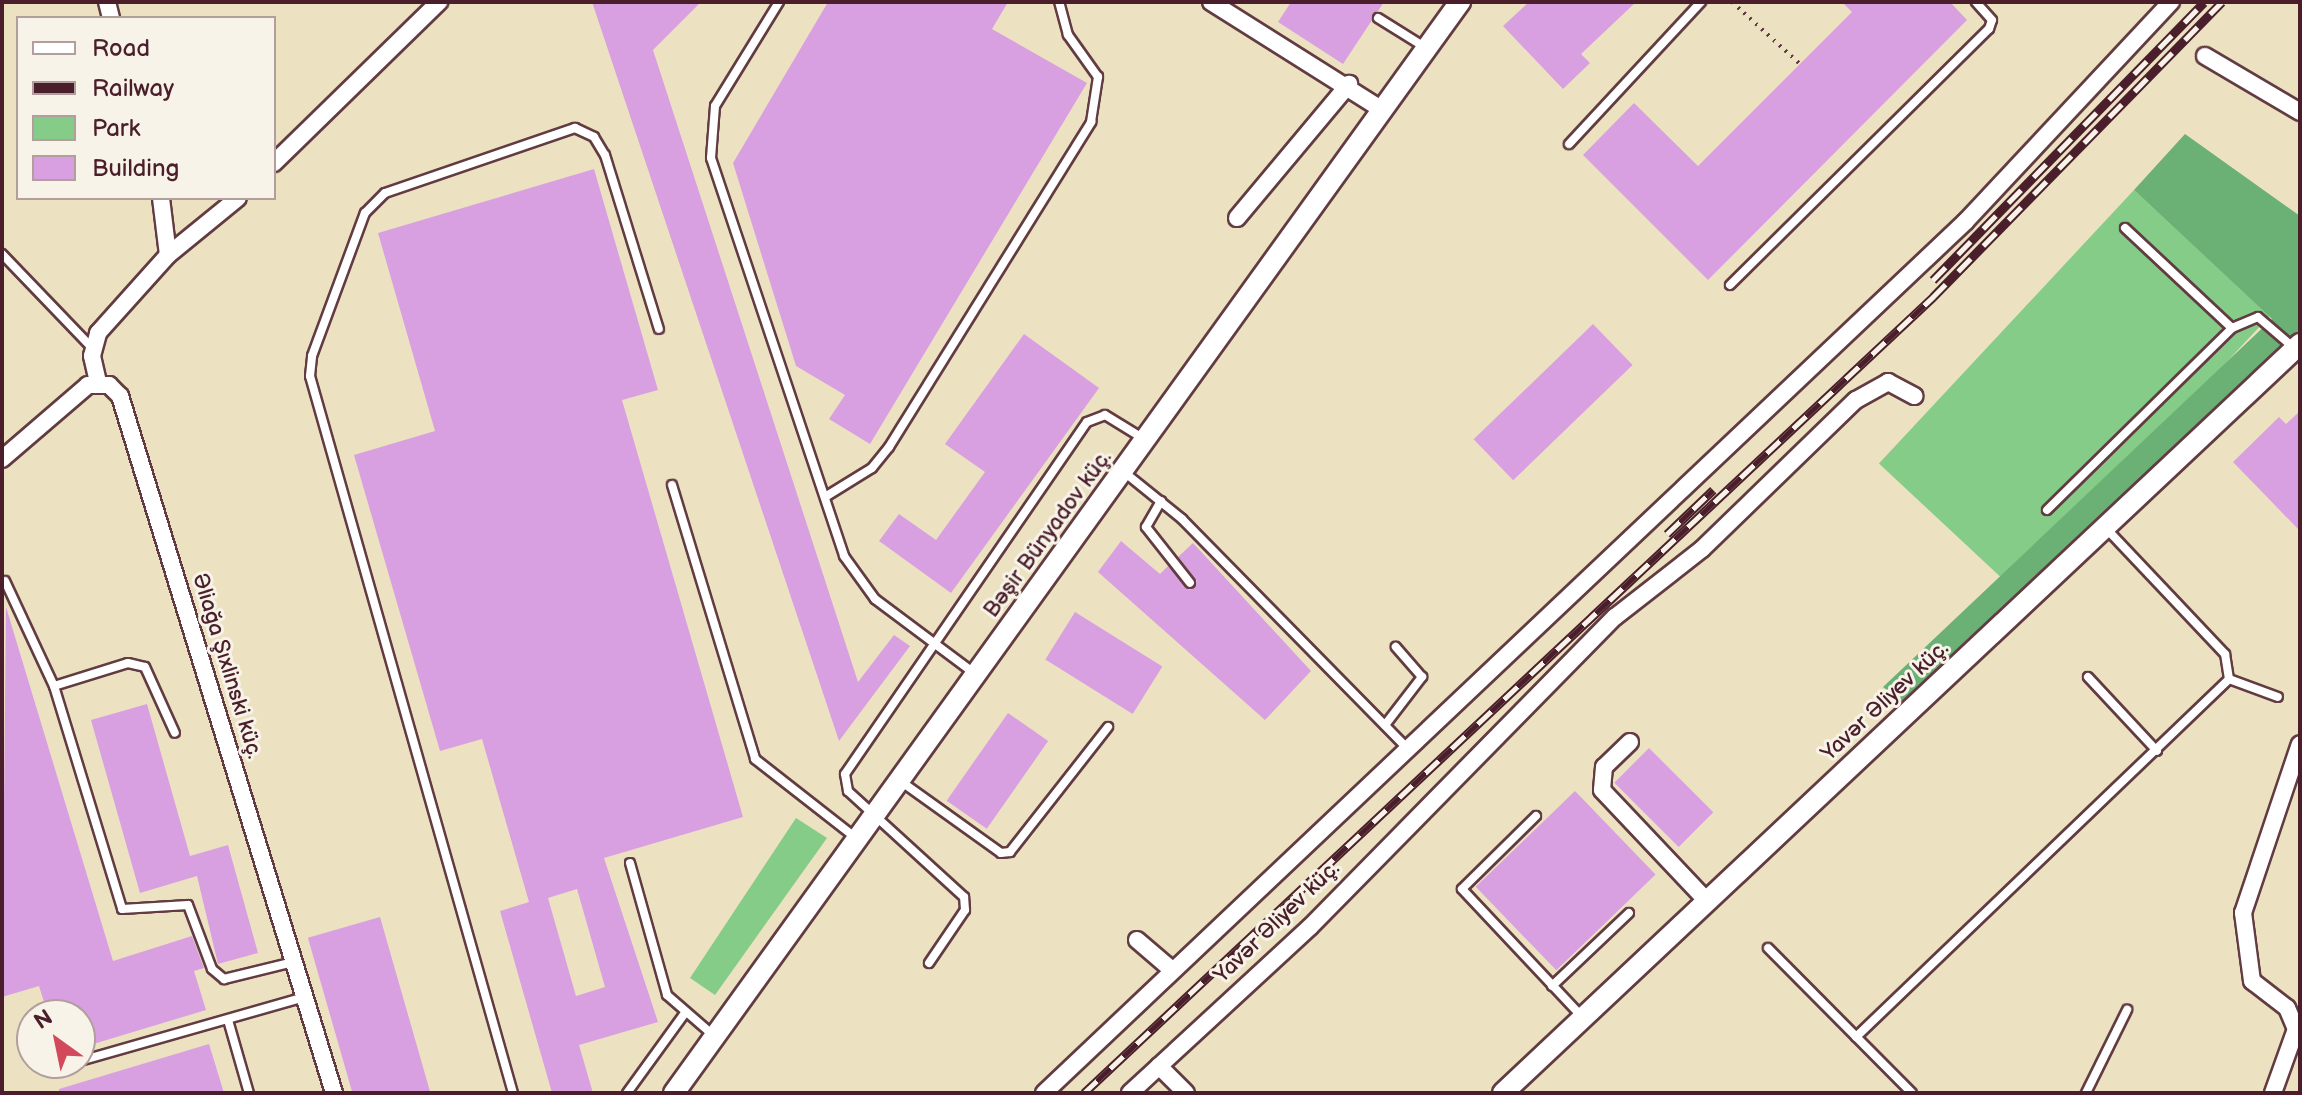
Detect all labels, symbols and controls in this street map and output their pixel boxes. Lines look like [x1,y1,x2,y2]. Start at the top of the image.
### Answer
legend [16,16,276,200]
text: Road [92,34,150,63]
text: Railway [92,74,174,103]
text: Park [92,114,140,143]
text: Building [92,154,179,183]
street label: Bəşir Bünyadov küç. [978,445,1118,623]
street label: Əliağa Şıxlinski küç. [186,570,268,762]
street label: Yavər Əliyev küç. [1816,635,1954,767]
street label: Yavər Əliyev küç. [1209,855,1345,989]
north arrow [16,999,96,1079]
text: N [29,1004,58,1036]

